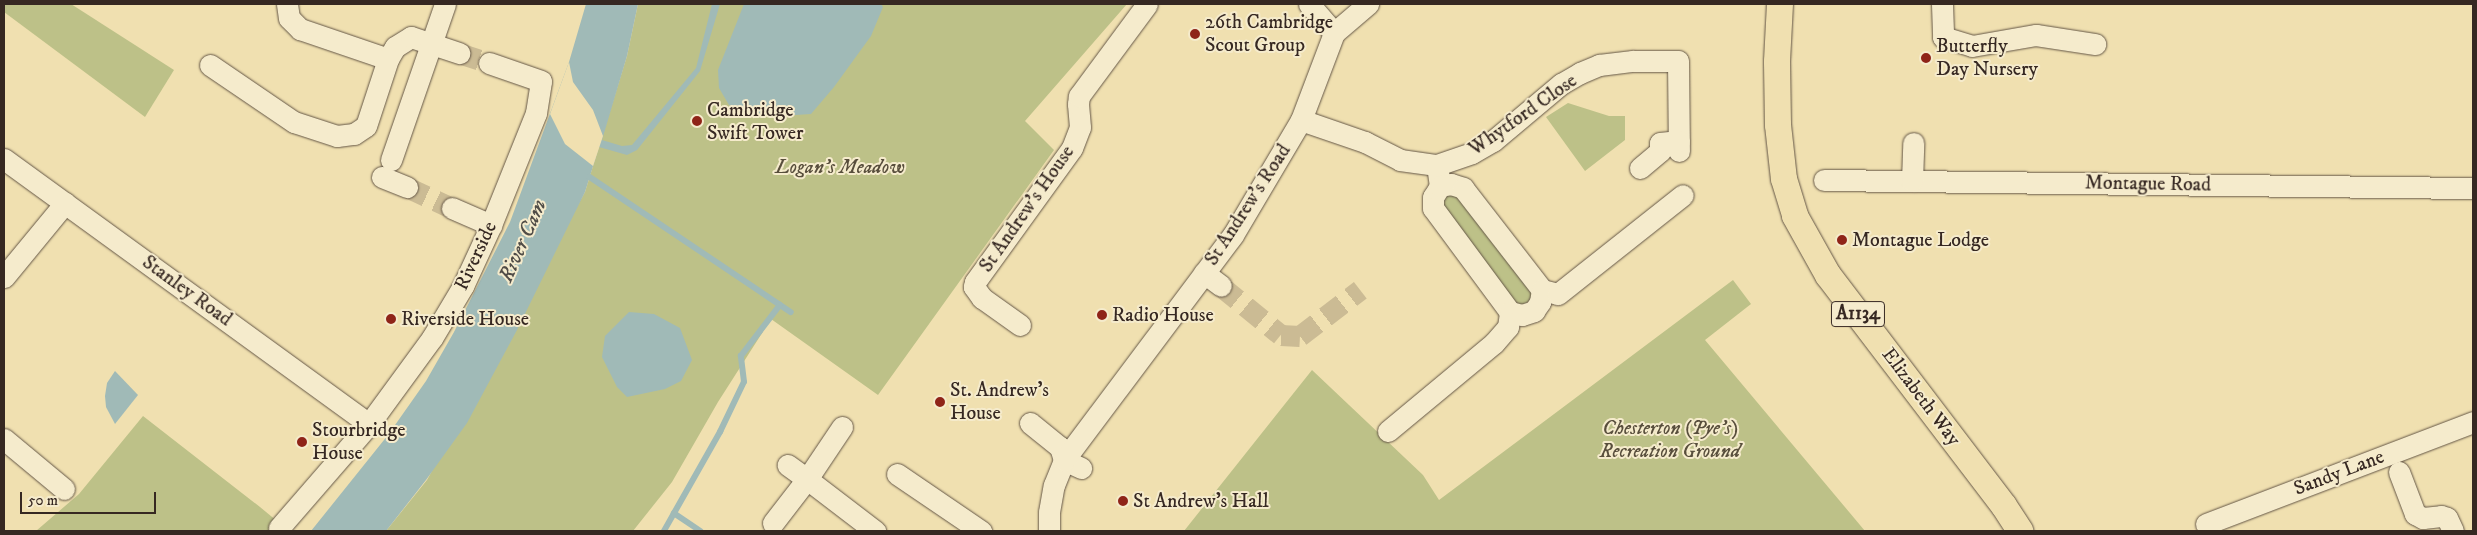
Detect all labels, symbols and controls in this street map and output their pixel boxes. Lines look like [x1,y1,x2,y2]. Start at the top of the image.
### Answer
place label: 26th Cambridge Scout Group [1205,10,1333,57]
marker: 26th Cambridge Scout Group [1189,28,1201,40]
place label: Butterfly Day Nursery [1936,34,2038,81]
marker: Butterfly Day Nursery [1920,52,1932,64]
street label: Whytford Close [1464,69,1582,161]
place label: Cambridge Swift Tower [707,98,804,145]
marker: Cambridge Swift Tower [691,115,703,127]
street label: St Andrew's Road [1200,140,1296,270]
street label: St Andrew's House [974,141,1080,277]
park label: Logan's Meadow [775,155,905,179]
street label: Montague Road [2085,171,2211,197]
water label: River Cam [494,196,552,286]
street label: Riverside [450,218,502,294]
place label: Montague Lodge [1852,228,1989,252]
marker: Montague Lodge [1836,234,1848,246]
street label: Stanley Road [137,250,237,332]
road number: A1134 [1830,298,1886,330]
place label: Radio House [1112,303,1214,327]
place label: Riverside House [401,307,529,331]
marker: Radio House [1096,309,1108,321]
marker: Riverside House [385,313,397,325]
street label: Elizabeth Way [1876,343,1966,451]
place label: St. Andrew's House [950,379,1049,426]
marker: St. Andrew's House [934,396,946,408]
park label: Chesterton (Pye's) Recreation Ground [1600,416,1740,463]
place label: Stourbridge House [312,419,406,466]
marker: Stourbridge House [296,436,308,448]
street label: Sandy Lane [2291,445,2387,501]
scale bar [22,482,159,514]
place label: St Andrew's Hall [1133,489,1269,513]
text: 50 m [28,491,58,510]
marker: St Andrew's Hall [1117,495,1129,507]

